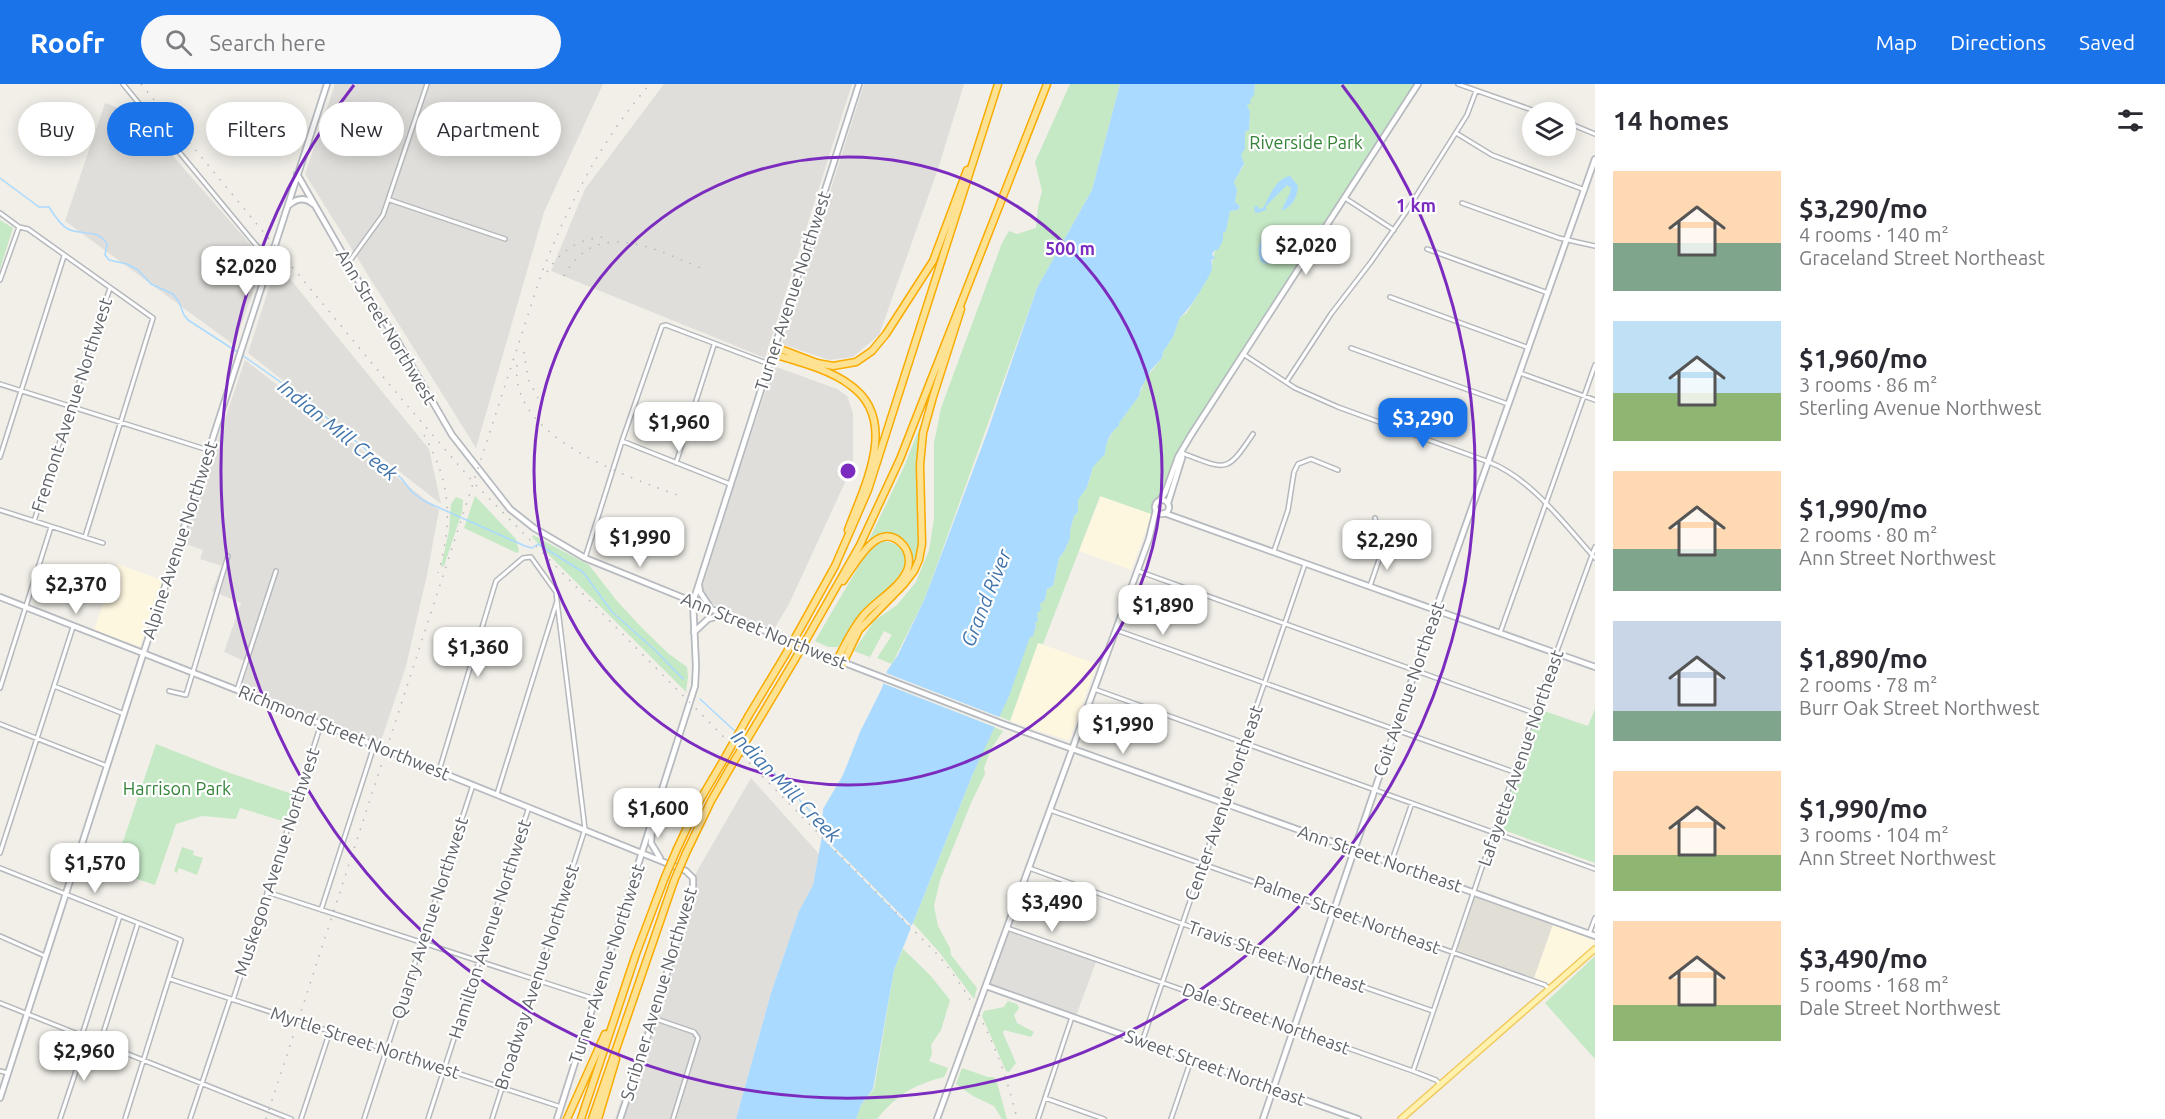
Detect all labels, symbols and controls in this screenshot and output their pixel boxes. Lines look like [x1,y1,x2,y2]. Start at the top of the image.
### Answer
search box [141,15,561,69]
icon: search [162,26,195,59]
text: Roofr [30,27,105,58]
text: Search here [210,30,326,55]
text: Map [1876,30,1917,54]
text: Directions [1950,30,2046,54]
text: Saved [2079,30,2135,54]
chip: Buy [18,102,95,156]
chip: Rent [107,102,194,156]
chip: Filters [206,102,307,156]
chip: New [319,102,404,156]
chip: Apartment [416,102,561,156]
map controls [1522,102,1576,156]
button: layers [1522,102,1576,156]
icon: filters [2114,104,2147,137]
text: 14 homes [1613,106,1729,135]
park label: Riverside Park [1249,132,1363,152]
street label: Turner Avenue Northwest [750,188,834,393]
text: $3,290/mo [1799,194,1928,223]
text: 1 km [1396,195,1436,215]
icon: home [1661,195,1733,267]
text: 4 rooms · 140 m² [1799,223,1949,246]
pin: $2,020 [1257,225,1355,276]
text: $2,020 [1275,233,1337,256]
text: 500 m [1045,238,1095,258]
street label: Ann Street Northwest [333,245,441,408]
pin: $2,020 [197,246,295,297]
text: Graceland Street Northeast [1799,246,2045,269]
text: $2,020 [215,254,277,277]
street label: Fremont Avenue Northwest [27,295,115,515]
text: $1,960/mo [1799,344,1928,373]
icon: home [1661,345,1733,417]
text: 3 rooms · 86 m² [1799,373,1937,396]
water label: Indian Mill Creek [274,374,403,485]
text: Sterling Avenue Northwest [1799,396,2041,419]
pin: $3,290 [1374,398,1472,449]
pin: $1,960 [630,402,728,453]
text: $3,290 [1392,406,1454,429]
text: $1,960 [648,410,710,433]
street label: Alpine Avenue Northwest [138,438,221,641]
centre of rings [838,461,858,481]
text: $1,990/mo [1799,494,1928,523]
icon: home [1661,495,1733,567]
pin: $1,990 [591,517,689,568]
pin: $2,290 [1338,520,1436,571]
text: 2 rooms · 80 m² [1799,523,1937,546]
text: $1,990 [609,525,671,548]
text: $2,290 [1356,528,1418,551]
water label: Grand River [956,545,1016,650]
text: Ann Street Northwest [1799,546,1996,569]
pin: $2,370 [27,564,125,615]
text: $2,370 [45,572,107,595]
pin: $1,890 [1114,585,1212,636]
street label: Ann Street Northwest [679,588,850,673]
text: $1,890 [1132,593,1194,616]
street label: Coit Avenue Northeast [1369,599,1447,779]
pin: $1,360 [429,627,527,678]
text: $1,360 [447,635,509,658]
text: $1,890/mo [1799,644,1928,673]
icon: home [1661,645,1733,717]
street label: Lafayette Avenue Northeast [1474,647,1567,869]
text: 2 rooms · 78 m² [1799,673,1937,696]
street label: Richmond Street Northwest [236,680,453,784]
text: Burr Oak Street Northwest [1799,696,2040,719]
street label: Center Avenue Northeast [1180,702,1266,903]
pin: $1,990 [1074,704,1172,755]
text: $1,990 [1092,712,1154,735]
water label: Indian Mill Creek [727,725,846,847]
street label: Muskegon Avenue Northwest [230,745,322,978]
park label: Harrison Park [123,778,231,798]
pin: $1,600 [609,788,707,839]
text: $1,990/mo [1799,794,1928,823]
icon: home [1661,795,1733,867]
text: $1,600 [627,796,689,819]
street label: Quarry Avenue Northwest [387,814,472,1022]
street label: Hamilton Avenue Northwest [444,816,534,1041]
street label: Ann Street Northeast [1296,821,1465,896]
text: 3 rooms · 104 m² [1799,823,1949,846]
pin: $1,570 [46,843,144,894]
text: Ann Street Northwest [1799,846,1996,869]
text: $1,570 [64,851,126,874]
street label: Turner Avenue Northwest [564,861,648,1066]
street label: Broadway Avenue Northwest [490,862,582,1092]
street label: Palmer Street Northeast [1251,871,1443,957]
pin: $3,490 [1003,882,1101,933]
street label: Scribner Avenue Northwest [616,885,700,1103]
text: $3,490 [1021,890,1083,913]
street label: Travis Street Northeast [1186,916,1369,996]
text: $3,490/mo [1799,944,1928,973]
icon: home [1661,945,1733,1017]
text: 5 rooms · 168 m² [1799,973,1949,996]
street label: Dale Street Northeast [1180,978,1353,1058]
text: Dale Street Northwest [1799,996,2001,1019]
street label: Myrtle Street Northwest [268,1002,462,1082]
street label: Sweet Street Northeast [1122,1025,1308,1109]
pin: $2,960 [35,1031,133,1082]
text: $2,960 [53,1039,115,1062]

